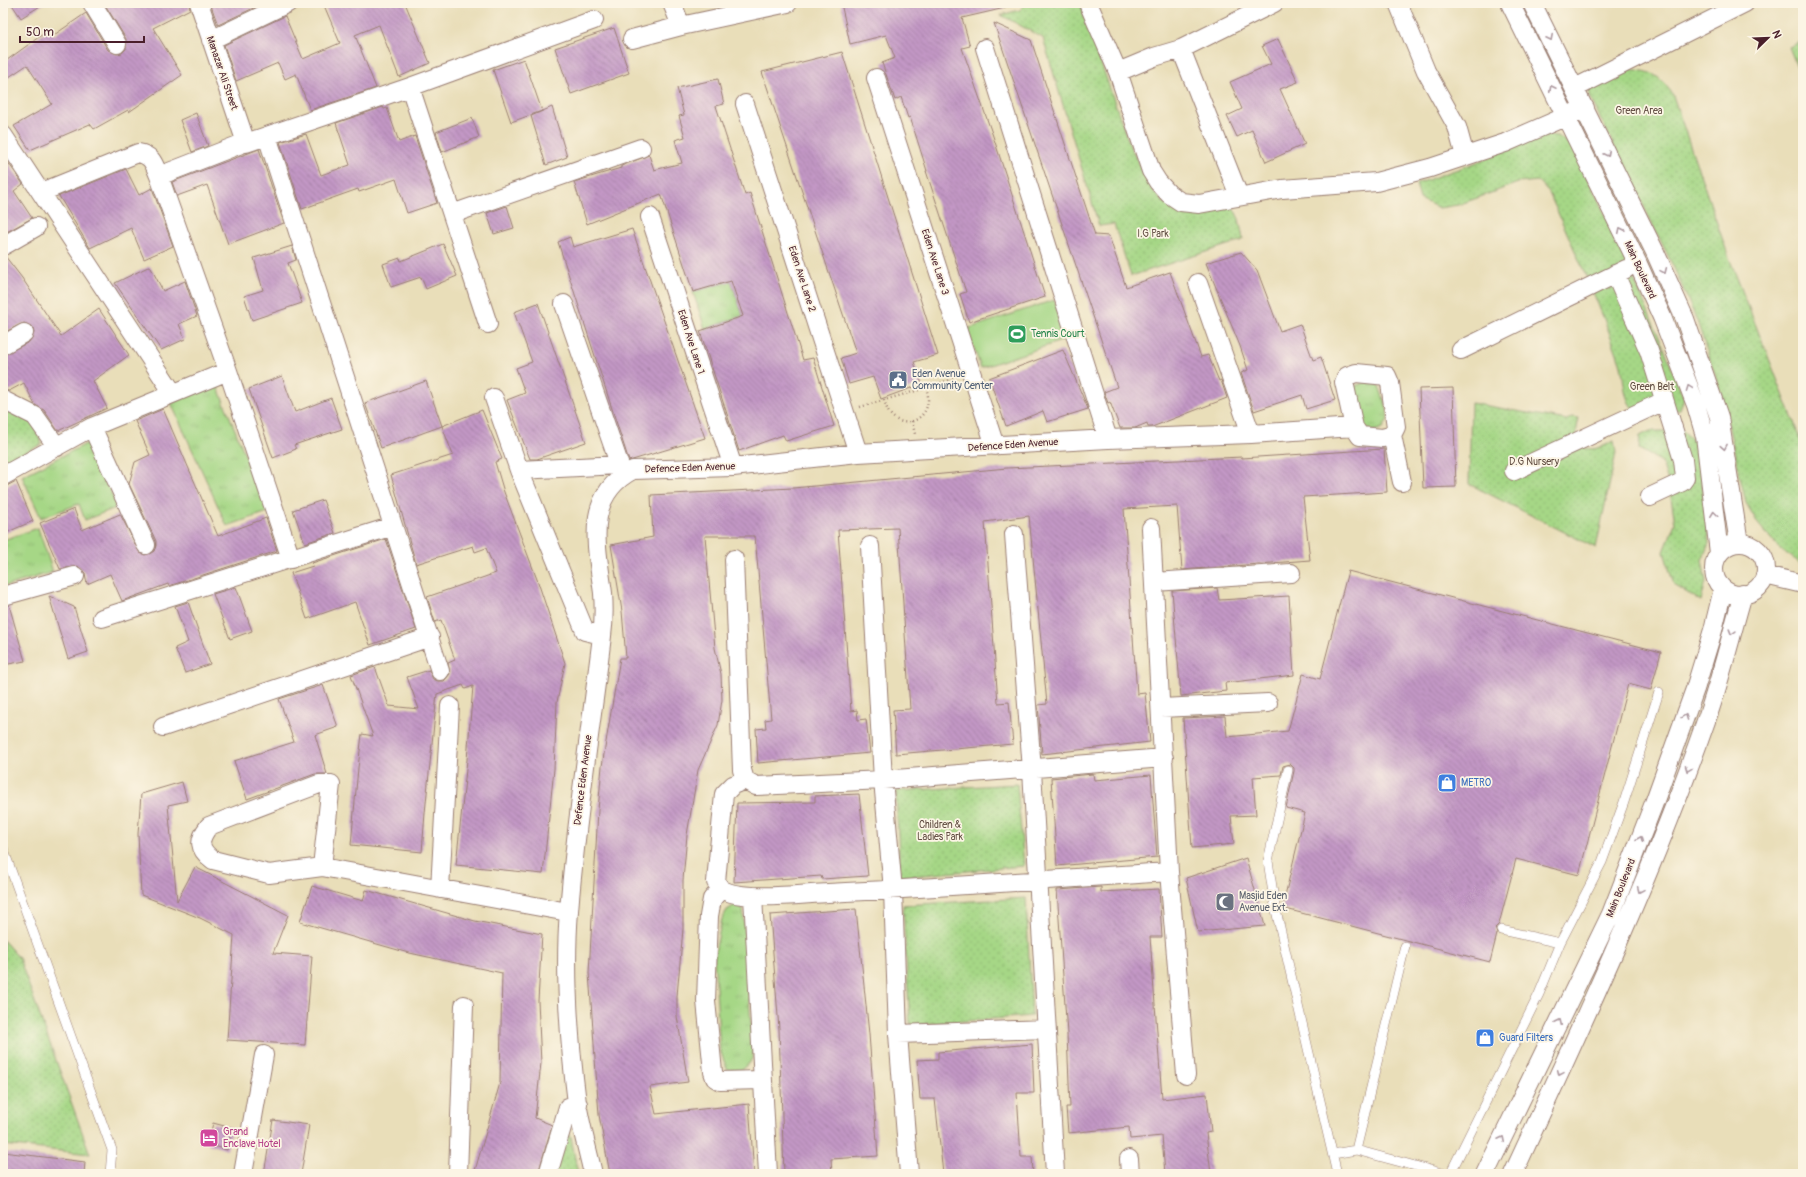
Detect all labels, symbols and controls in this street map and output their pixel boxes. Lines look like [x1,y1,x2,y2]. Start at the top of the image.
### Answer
scale bar [20,18,144,44]
north arrow [1748,18,1788,58]
text: 50 m [26,25,54,40]
text: N [1769,28,1784,41]
street label: Manazar Ali Street [204,34,241,112]
one-way arrow [1545,34,1552,41]
one-way arrow [1549,84,1557,92]
park label: Green Area [1616,105,1663,117]
one-way arrow [1603,150,1610,158]
one-way arrow [1618,226,1626,234]
street label: Eden Ave Lane 3 [919,228,951,297]
park label: I.G Park [1137,228,1169,240]
street label: Main Boulevard [1621,239,1659,301]
street label: Eden Ave Lane 2 [786,245,818,314]
one-way arrow [1659,267,1667,275]
street label: Eden Ave Lane 1 [675,308,707,376]
sports icon: Tennis Court [1006,323,1028,345]
place label: Tennis Court [1031,328,1086,340]
place label: Eden Avenue Community Center [912,368,993,392]
public building icon: Eden Avenue Community Center [887,369,909,391]
park label: Green Belt [1630,381,1675,393]
one-way arrow [1686,384,1694,392]
street label: Defence Eden Avenue [967,436,1059,454]
one-way arrow [1720,443,1728,450]
park label: D.G Nursery [1509,456,1560,468]
street label: Defence Eden Avenue [644,460,736,476]
one-way arrow [1710,511,1719,518]
one-way arrow [1728,628,1737,635]
one-way arrow [1681,714,1689,721]
street label: Defence Eden Avenue [572,734,594,826]
one-way arrow [1685,765,1693,772]
shop icon: METRO [1436,772,1458,794]
place label: METRO [1461,777,1491,789]
park label: Children & Ladies Park [917,819,964,843]
one-way arrow [1636,836,1644,843]
street label: Main Boulevard [1604,857,1638,919]
one-way arrow [1637,885,1645,893]
place label: Masjid Eden Avenue Ext. [1239,890,1288,914]
mosque icon: Masjid Eden Avenue Ext. [1214,891,1236,913]
one-way arrow [1554,1019,1562,1026]
shop icon: Guard Filters [1474,1027,1496,1049]
place label: Guard Filters [1499,1032,1553,1044]
one-way arrow [1556,1069,1564,1076]
place label: Grand Enclave Hotel [223,1126,281,1150]
hotel icon: Grand Enclave Hotel [198,1127,220,1149]
one-way arrow [1498,1136,1505,1143]

